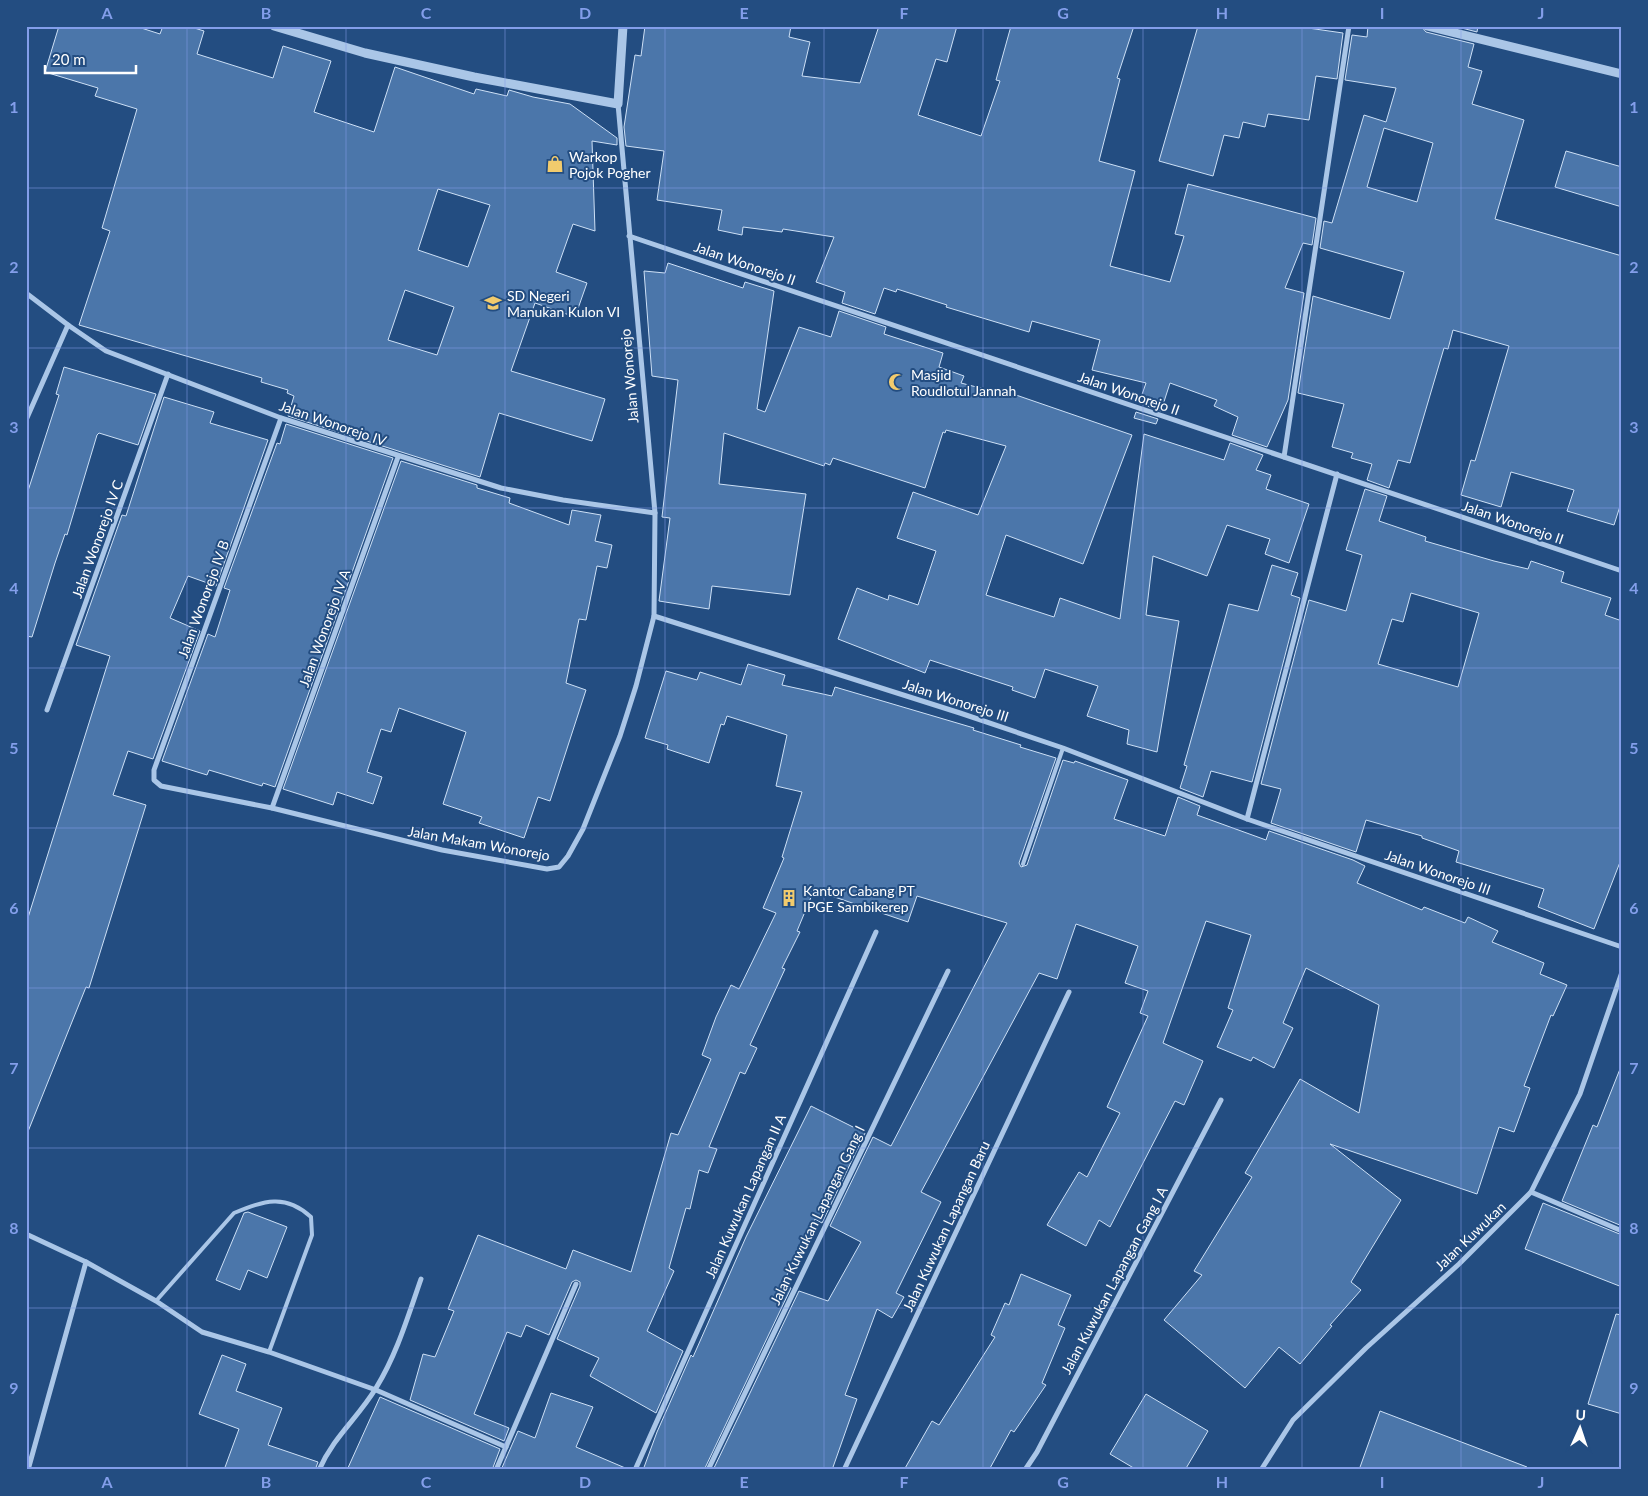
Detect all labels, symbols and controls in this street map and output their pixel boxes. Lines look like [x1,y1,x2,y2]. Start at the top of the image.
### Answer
text: A [100,3,113,22]
text: B [261,3,271,22]
text: C [421,3,432,22]
text: D [579,3,591,22]
text: E [739,3,749,22]
text: F [899,3,909,22]
text: G [1057,3,1069,22]
text: H [1216,3,1228,22]
text: I [1380,3,1384,22]
text: J [1538,3,1544,22]
scale bar [45,42,136,74]
text: 20 m [52,50,86,68]
text: 1 [9,97,19,116]
text: 1 [1629,97,1639,116]
place label: Warkop Pojok Pogher [569,148,651,181]
shop icon: Warkop Pojok Pogher [545,154,565,174]
street label: Jalan Wonorejo II [692,238,798,288]
text: 2 [9,257,19,276]
text: 2 [1629,257,1639,276]
place label: SD Negeri Manukan Kulon VI [507,287,620,320]
school or university icon: SD Negeri Manukan Kulon VI [483,293,503,313]
street label: Jalan Wonorejo [616,328,642,424]
place label: Masjid Roudlotul Jannah [911,366,1016,399]
street label: Jalan Wonorejo II [1076,368,1182,418]
mosque icon: Masjid Roudlotul Jannah [887,372,907,392]
street label: Jalan Wonorejo IV [277,397,389,449]
text: 3 [9,417,19,436]
text: 3 [1629,417,1639,436]
street label: Jalan Wonorejo IV C [68,477,126,600]
street label: Jalan Wonorejo II [1460,497,1566,547]
street label: Jalan Wonorejo IV B [174,538,232,660]
street label: Jalan Wonorejo IV A [295,566,353,689]
text: 4 [9,578,19,597]
text: 4 [1629,578,1639,597]
street label: Jalan Wonorejo III [901,675,1011,725]
text: 5 [9,738,19,757]
text: 5 [1629,738,1639,757]
street label: Jalan Makam Wonorejo [407,822,551,864]
street label: Jalan Wonorejo III [1383,846,1493,898]
place label: Kantor Cabang PT IPGE Sambikerep [803,882,915,915]
building icon: Kantor Cabang PT IPGE Sambikerep [779,888,799,908]
text: 6 [9,898,19,917]
text: 6 [1629,898,1639,917]
text: 7 [9,1058,19,1077]
text: 7 [1629,1058,1639,1077]
street label: Jalan Kuwukan Lapangan II A [701,1111,789,1281]
street label: Jalan Kuwukan Lapangan Gang I [766,1123,868,1307]
street label: Jalan Kuwukan Lapangan Baru [899,1138,993,1314]
street label: Jalan Kuwukan Lapangan Gang I A [1057,1183,1171,1377]
street label: Jalan Kuwukan [1431,1198,1509,1274]
text: 8 [9,1218,19,1237]
text: 8 [1629,1218,1639,1237]
text: 9 [9,1378,19,1397]
text: 9 [1629,1378,1639,1397]
north arrow [1556,1404,1606,1454]
text: U [1575,1406,1586,1423]
text: A [100,1472,113,1491]
text: B [261,1472,271,1491]
text: C [421,1472,432,1491]
text: D [579,1472,591,1491]
text: E [739,1472,749,1491]
text: F [899,1472,909,1491]
text: G [1057,1472,1069,1491]
text: H [1216,1472,1228,1491]
text: I [1380,1472,1384,1491]
text: J [1538,1472,1544,1491]

